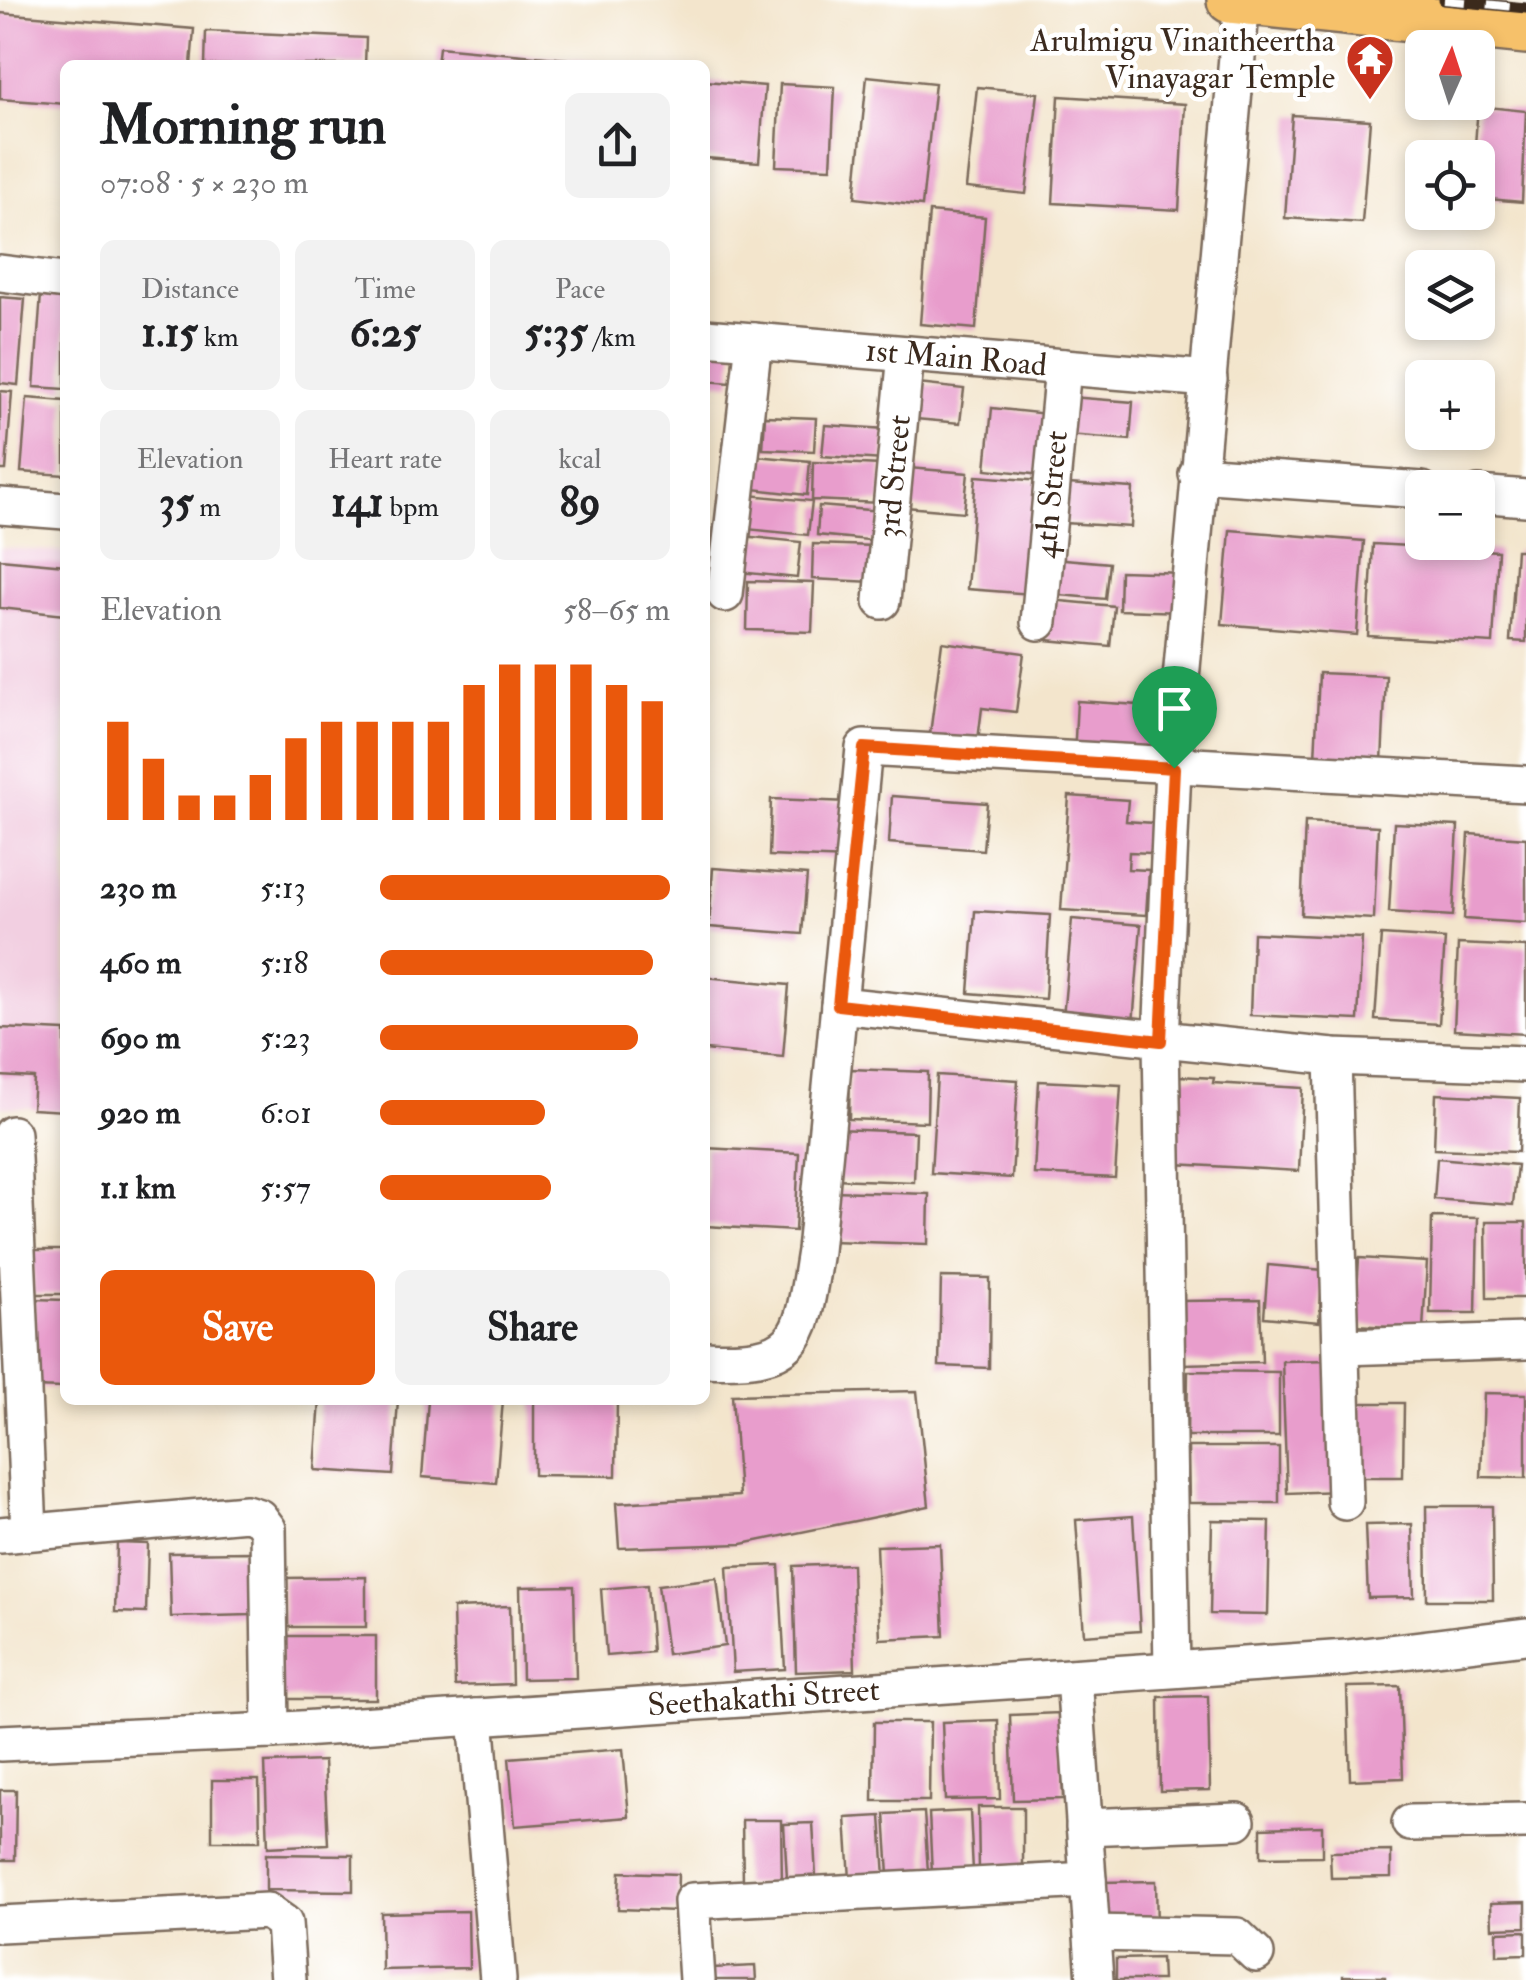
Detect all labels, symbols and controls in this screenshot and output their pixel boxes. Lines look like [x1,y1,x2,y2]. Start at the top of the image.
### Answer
place label: Arulmigu Vinaitheertha Vinayagar Temple [1029,21,1336,98]
north arrow [1405,30,1495,120]
map controls [1405,30,1495,560]
temple icon: Arulmigu Vinaitheertha Vinayagar Temple [1344,33,1396,101]
text: Morning run [100,91,386,160]
button: share [565,93,670,198]
button: locate [1405,140,1495,230]
text: 07:08 · 5 × 230 m [100,163,308,203]
button: layers [1405,250,1495,340]
text: Distance [141,272,239,307]
text: Time [354,272,416,307]
text: Pace [555,272,605,307]
text: 1.15 [141,307,198,359]
text: 6:25 [349,307,421,359]
text: 5:35 [524,307,588,359]
text: km [198,320,239,355]
text: /km [588,320,636,355]
street label: 1st Main Road [864,330,1049,385]
button: + [1405,360,1495,450]
street label: 3rd Street [868,413,920,540]
street label: 4th Street [1025,429,1077,560]
text: Elevation [137,442,243,477]
text: Heart rate [328,442,442,477]
text: kcal [559,442,601,477]
button: − [1405,470,1495,560]
text: 35 [159,477,193,529]
text: 141 [331,477,384,529]
text: 89 [559,477,601,529]
text: m [193,490,221,525]
text: bpm [384,490,439,525]
text: Elevation [100,590,222,630]
text: 58–65 m [563,590,670,630]
pin [1132,666,1217,769]
icon: arrive [1147,681,1202,736]
text: 230 m [100,868,176,908]
text: 5:13 [260,868,306,908]
text: 460 m [100,943,181,983]
text: 5:18 [260,943,308,983]
text: 690 m [100,1018,180,1058]
text: 5:23 [260,1018,310,1058]
text: 920 m [100,1093,181,1133]
text: 6:01 [260,1093,312,1133]
text: 1.1 km [100,1168,176,1208]
text: 5:57 [260,1168,311,1208]
button: Save [100,1270,375,1385]
button: Share [395,1270,670,1385]
street label: Seethakathi Street [646,1670,881,1725]

